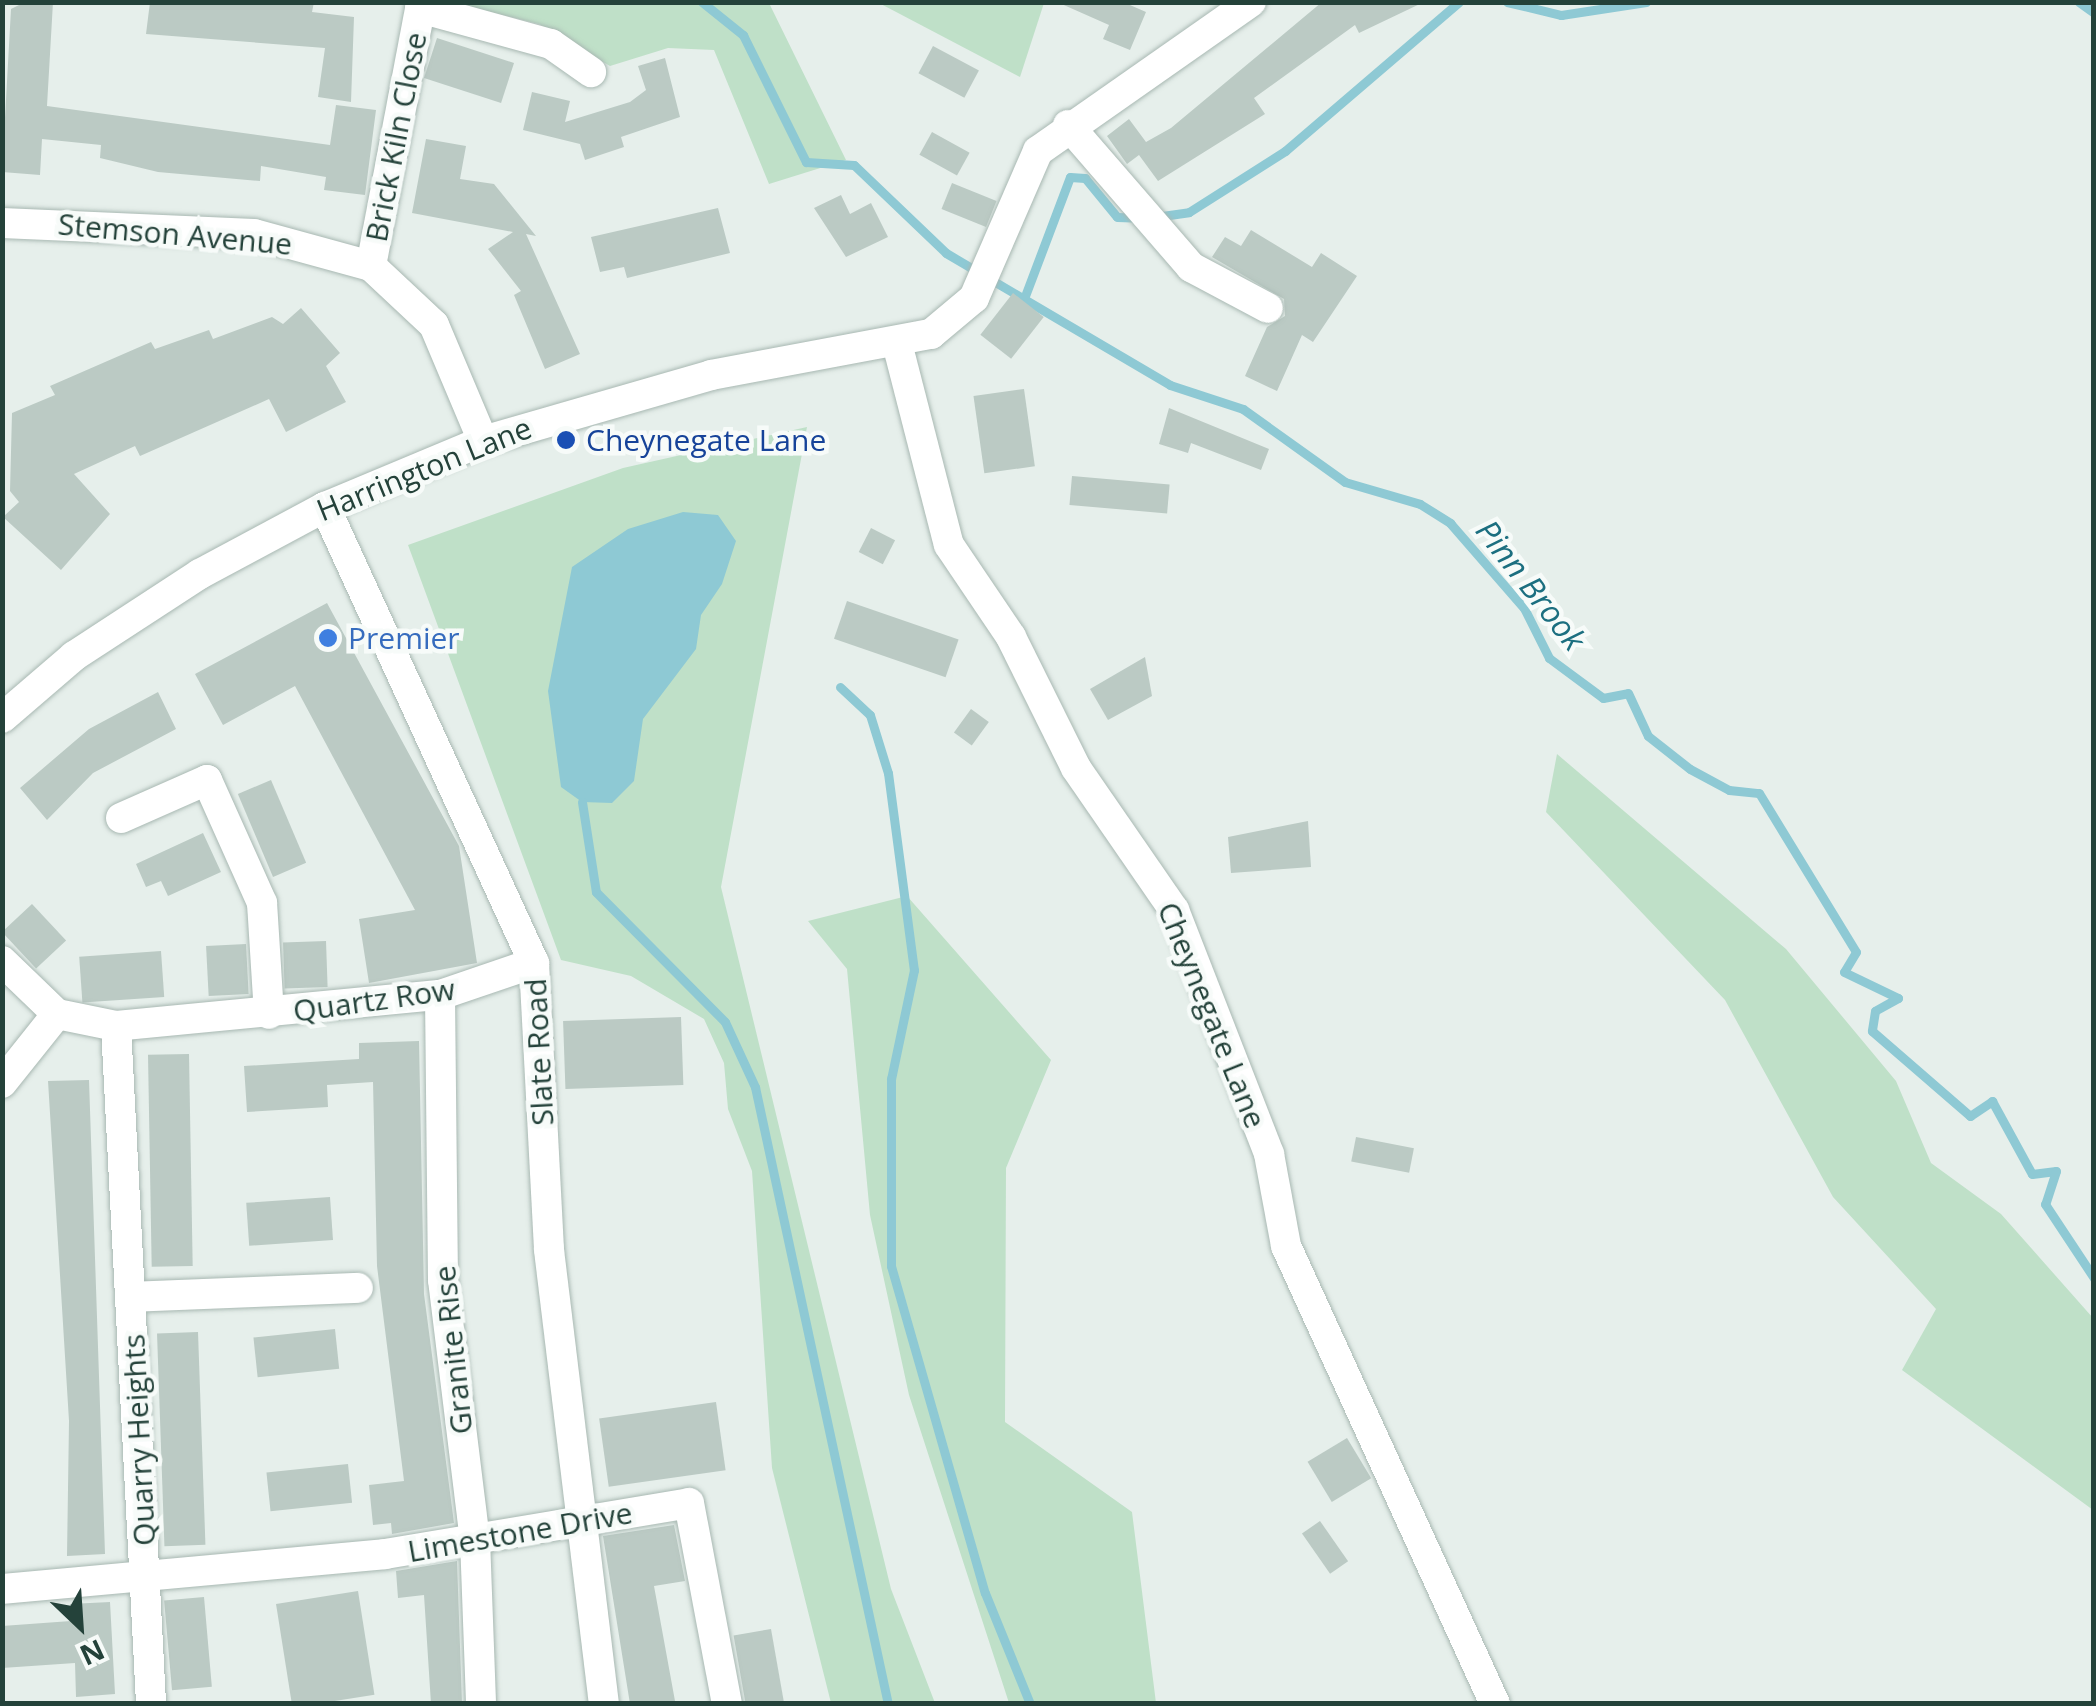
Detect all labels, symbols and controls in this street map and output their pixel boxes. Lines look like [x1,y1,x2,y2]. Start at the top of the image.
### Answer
street label: Brick Kiln Close [358,29,434,245]
street label: Stemson Avenue [57,206,293,262]
street label: Harrington Lane [312,410,536,528]
place label: Cheynegate Lane [586,422,826,458]
marker: Cheynegate Lane [555,429,577,451]
water label: Pinn Brook [1468,512,1594,658]
place label: Premier [348,620,460,656]
marker: Premier [317,627,339,649]
street label: Cheynegate Lane [1150,897,1274,1133]
street label: Quartz Row [291,971,457,1029]
street label: Slate Road [517,977,561,1127]
street label: Granite Rise [426,1264,480,1436]
street label: Quarry Heights [115,1333,163,1547]
street label: Limestone Drive [405,1495,635,1569]
north arrow [30,1576,130,1676]
text: N [74,1631,111,1675]

